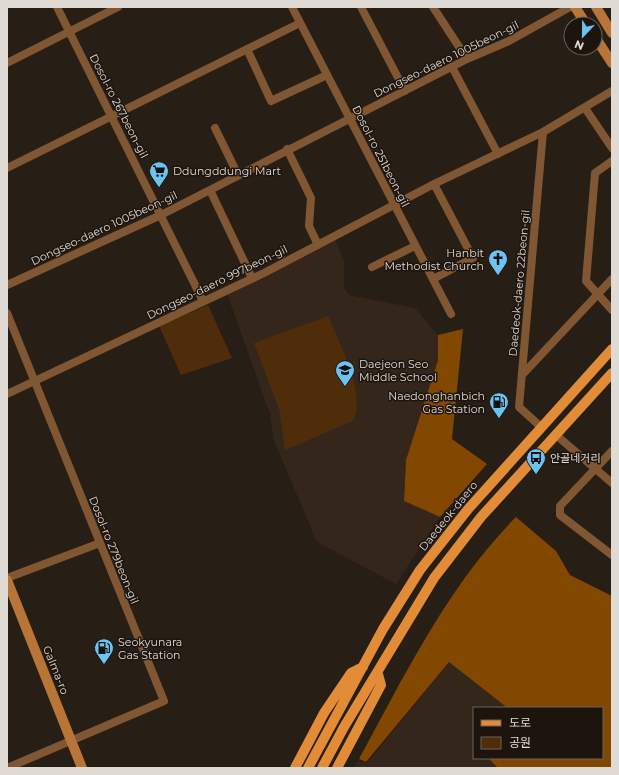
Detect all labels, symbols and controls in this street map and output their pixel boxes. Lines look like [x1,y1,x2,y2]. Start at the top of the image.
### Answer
north arrow [563,16,603,56]
street label: Dongseo-daero 1005beon-gil [371,18,521,100]
text: N [573,37,586,53]
street label: Dosol-ro 267beon-gil [87,52,151,160]
street label: Dosol-ro 251beon-gil [349,103,413,209]
supermarket icon: Ddungddungi Mart [148,160,170,188]
place label: Ddungddungi Mart [173,164,282,178]
street label: Dongseo-daero 1005beon-gil [29,188,179,268]
street label: Daedeok-daero 22beon-gil [506,209,532,357]
street label: Dongseo-daero 997beon-gil [144,242,290,322]
place label: Hanbit Methodist Church [384,246,485,273]
church icon: Hanbit Methodist Church [487,248,509,276]
place label: Daejeon Seo Middle School [359,357,437,384]
school or university icon: Daejeon Seo Middle School [334,359,356,387]
place label: Naedonghanbich Gas Station [388,389,485,416]
fuel station icon: Naedonghanbich Gas Station [488,391,510,419]
bus stop icon: 안골네거리 [525,447,547,475]
place label: 안골네거리 [550,451,601,465]
street label: Daedeok-daero [416,478,480,554]
street label: Dosol-ro 279beon-gil [86,494,142,606]
place label: Seokyunara Gas Station [118,635,182,662]
fuel station icon: Seokyunara Gas Station [93,637,115,665]
street label: Galma-ro [40,644,72,697]
legend [473,707,603,759]
text: 도로 [509,715,531,730]
text: 공원 [509,735,531,750]

